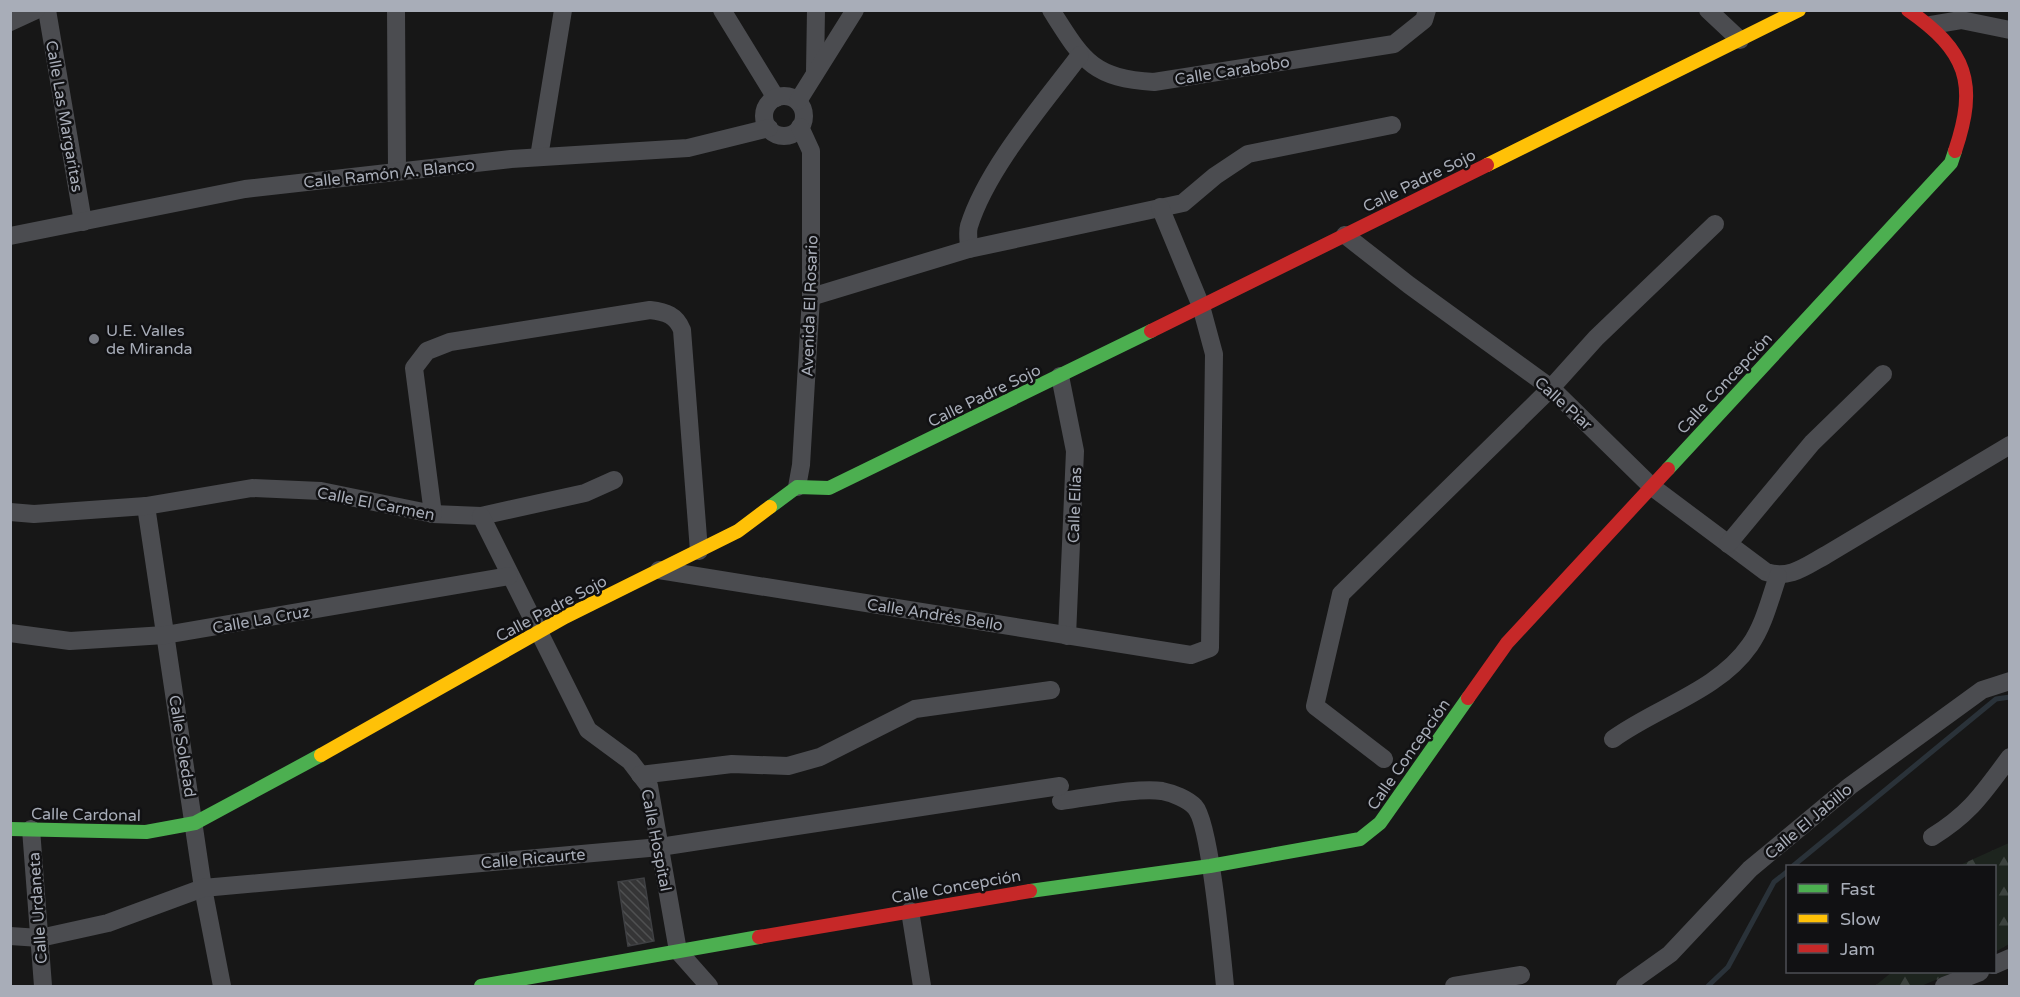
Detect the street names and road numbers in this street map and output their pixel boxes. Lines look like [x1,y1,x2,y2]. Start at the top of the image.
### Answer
street label: Calle Las Margaritas [41,39,87,194]
street label: Calle Carabobo [1173,52,1291,90]
street label: Calle Padre Sojo [1360,145,1479,217]
street label: Calle Ramón A. Blanco [302,155,476,193]
street label: Avenida El Rosario [798,235,822,377]
street label: Calle Concepción [1673,329,1777,438]
street label: Calle Padre Sojo [925,360,1044,432]
street label: Calle Piar [1530,373,1597,436]
street label: Calle Elías [1064,467,1086,543]
street label: Calle El Carmen [315,483,436,525]
street label: Calle Padre Sojo [492,571,611,647]
street label: Calle Andrés Bello [865,594,1004,636]
street label: Calle La Cruz [211,602,311,638]
street label: Calle Soledad [164,694,200,799]
street label: Calle Concepción [1363,695,1455,814]
street label: Calle El Jabillo [1761,779,1856,864]
street label: Calle Hospital [636,787,676,893]
street label: Calle Cardonal [31,804,141,826]
street label: Calle Ricaurte [480,844,586,874]
street label: Calle Urdaneta [24,851,52,965]
street label: Calle Concepción [890,866,1023,908]

